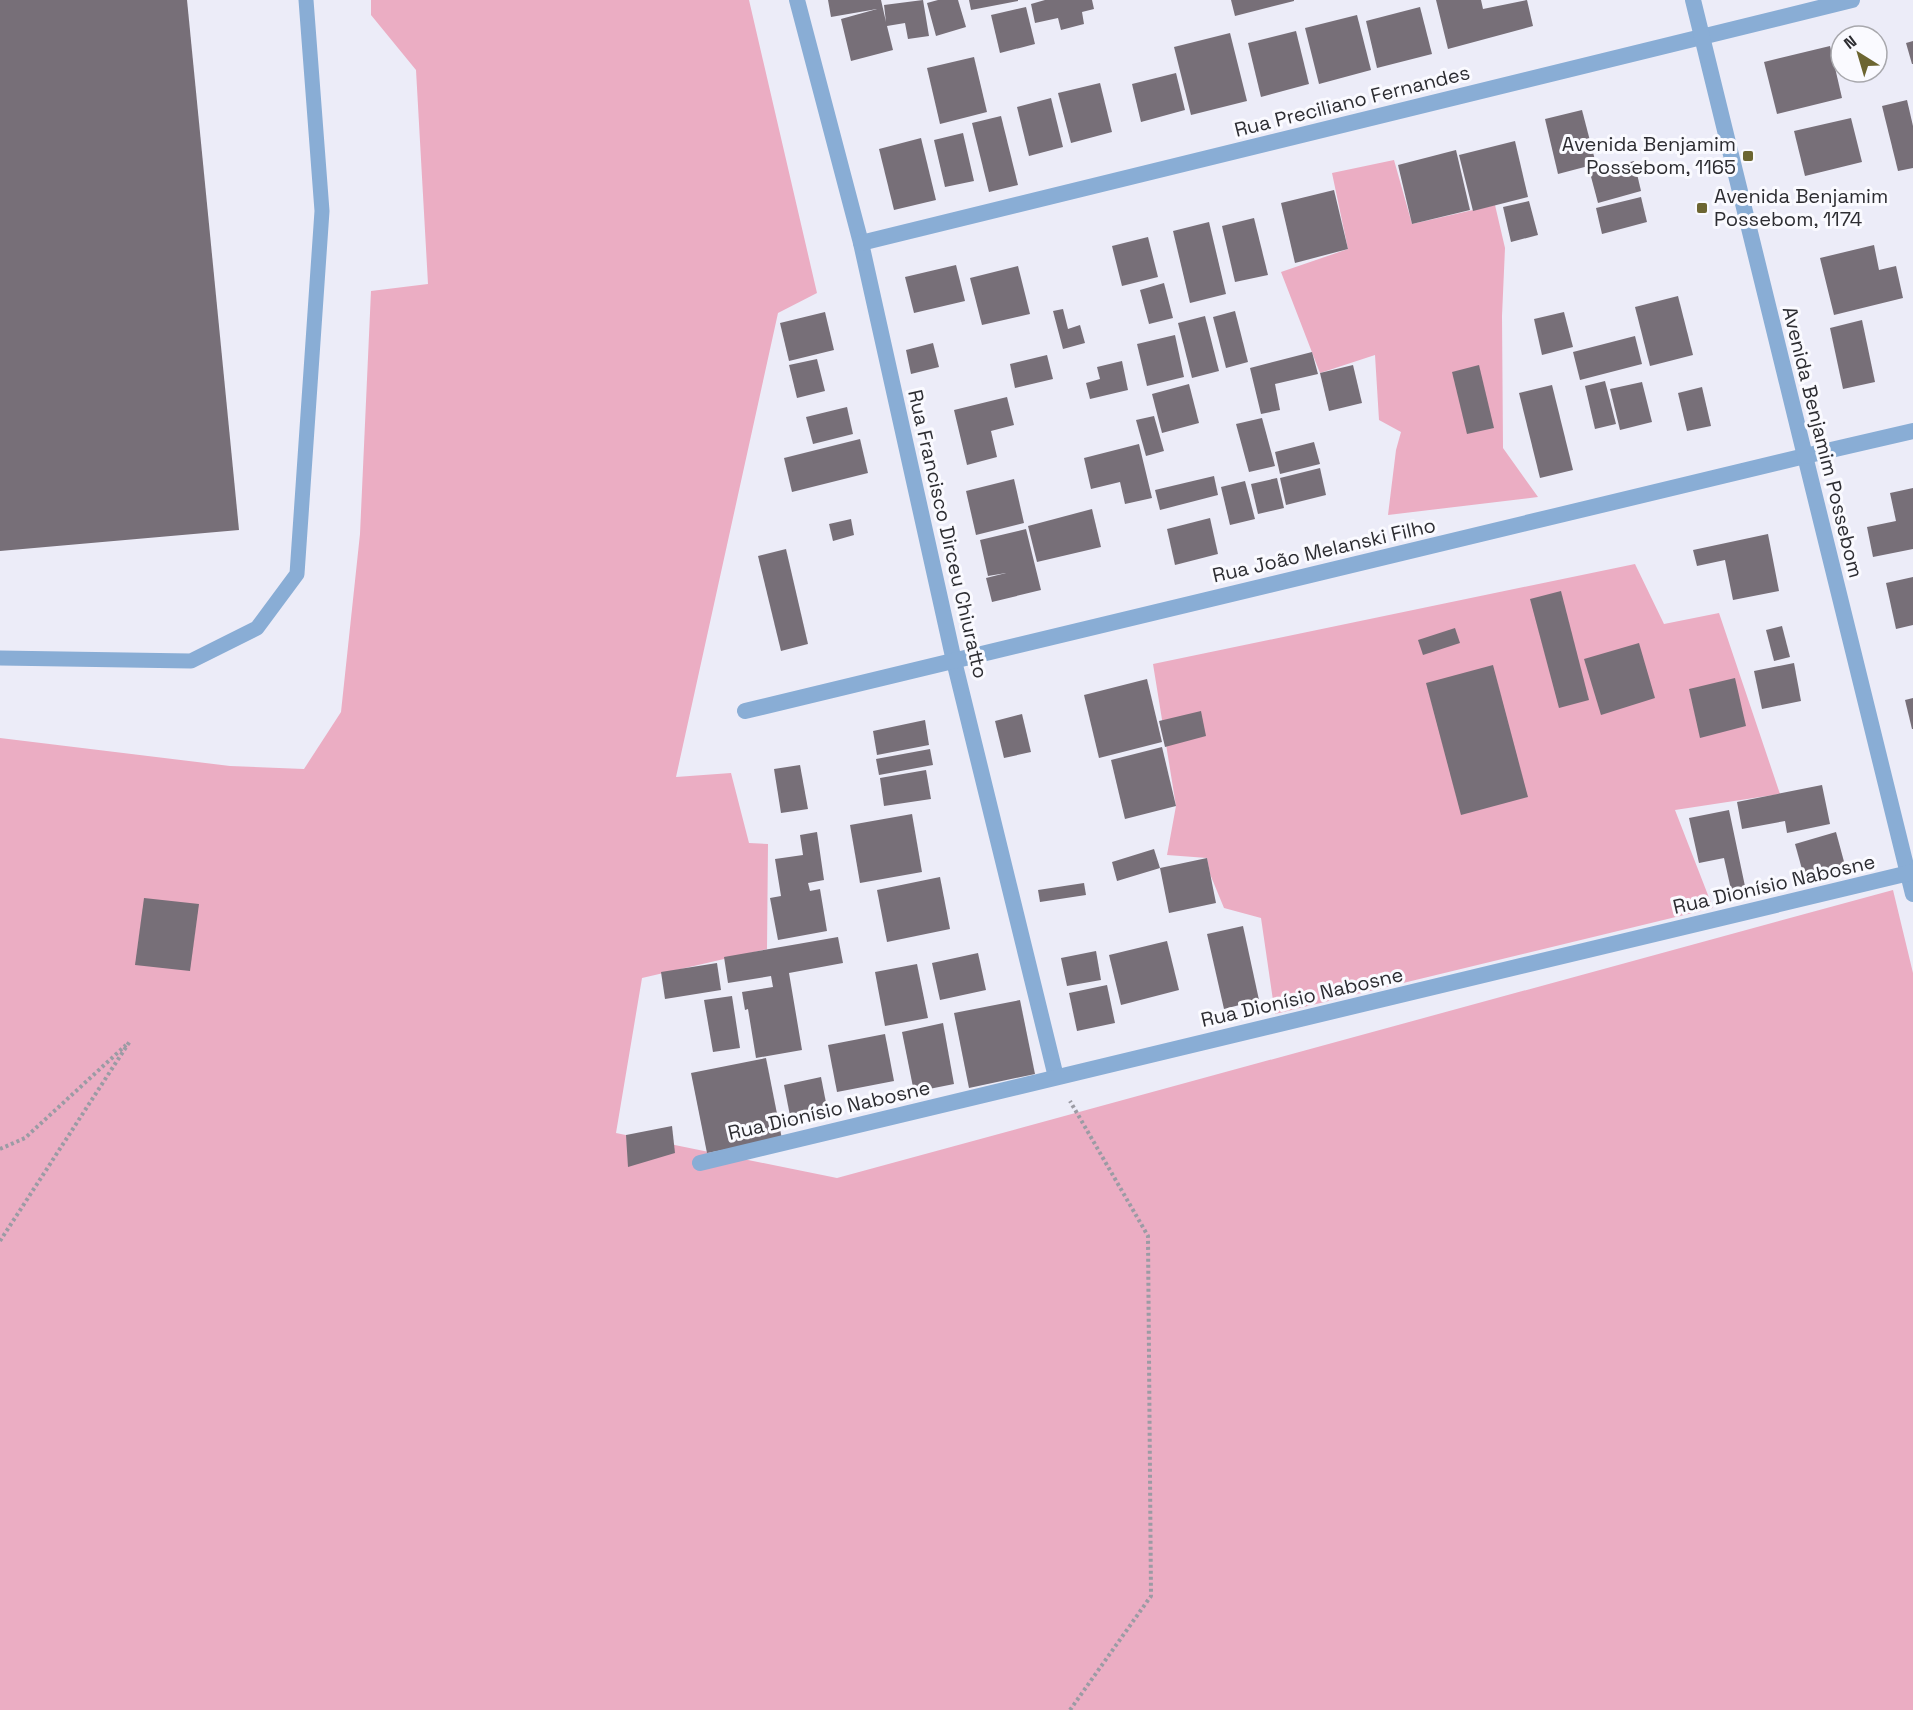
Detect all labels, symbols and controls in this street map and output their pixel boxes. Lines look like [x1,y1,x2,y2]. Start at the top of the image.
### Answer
north arrow [1829,24,1889,84]
text: N [1840,31,1861,54]
street label: Rua Preciliano Fernandes [1232,59,1472,143]
place label: Avenida Benjamim Possebom, 1165 [1562,131,1736,180]
marker: Avenida Benjamim Possebom, 1165 [1741,149,1755,163]
place label: Avenida Benjamim Possebom, 1174 [1714,183,1888,232]
marker: Avenida Benjamim Possebom, 1174 [1695,201,1709,215]
street label: Avenida Benjamim Possebom [1777,304,1869,580]
street label: Rua Francisco Dirceu Chiuratto [902,387,994,681]
street label: Rua João Melanski Filho [1210,512,1438,588]
street label: Rua Dionísio Nabosne [1670,848,1878,920]
street label: Rua Dionísio Nabosne [1198,961,1406,1033]
street label: Rua Dionísio Nabosne [725,1074,933,1146]

